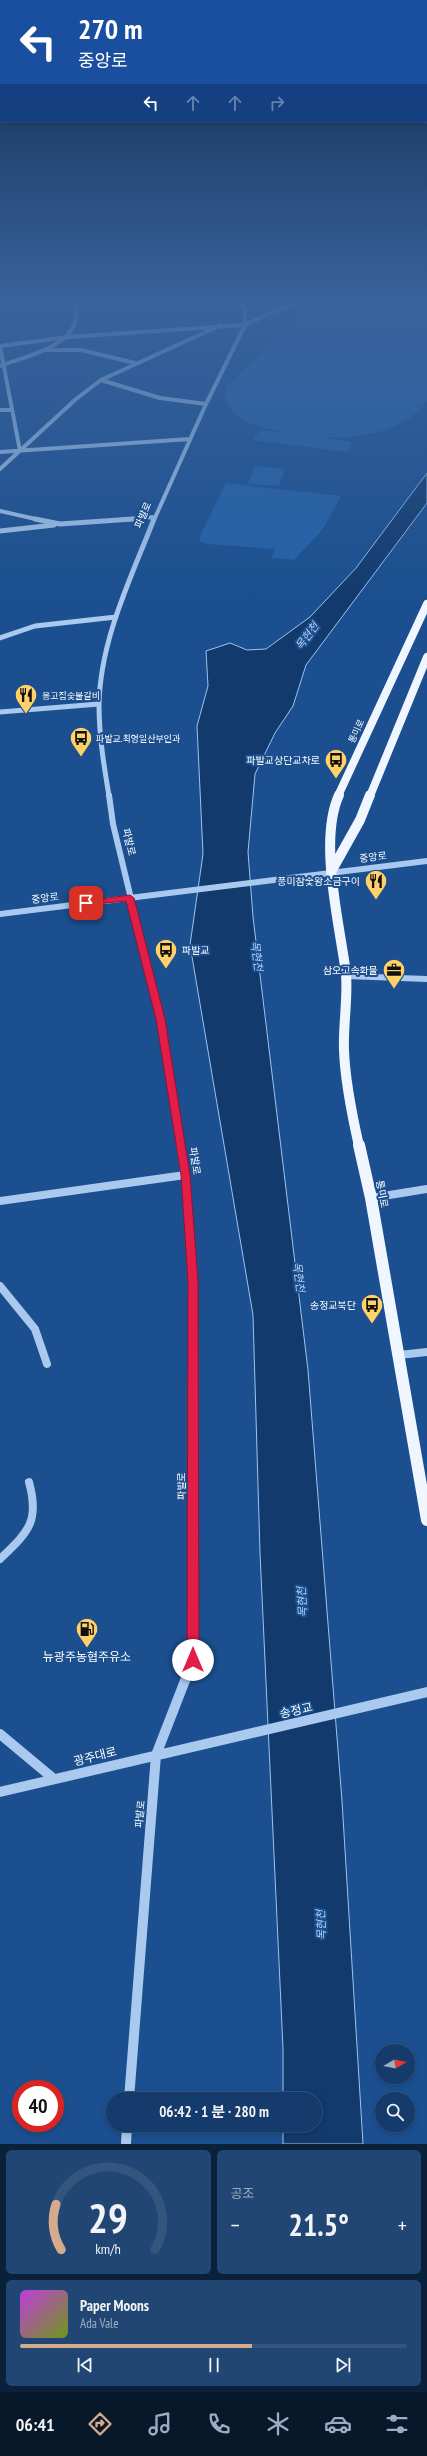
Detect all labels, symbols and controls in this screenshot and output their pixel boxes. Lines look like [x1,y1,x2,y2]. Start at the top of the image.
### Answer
text: 270 m [78,10,142,47]
icon: left [12,16,64,68]
text: 중앙로 [78,49,128,72]
icon: left [140,92,162,114]
icon: ahead [182,92,204,114]
icon: ahead [224,92,246,114]
icon: right [266,92,288,114]
street label: 파발로 [132,500,154,530]
water label: 목현천 [292,618,323,652]
restaurant icon: 옹고집숯불갈비 [13,682,39,715]
place label: 옹고집숯불갈비 [42,690,100,701]
street label: 통미로 [346,717,366,745]
bus stop icon: 파발교.최영일산부인과 [68,725,94,758]
place label: 파발교.최영일산부인과 [96,733,180,744]
bus stop icon: 파발교상단교차로 [323,747,349,780]
place label: 파발교상단교차로 [246,754,320,767]
street label: 파발로 [120,827,138,857]
street label: 중앙로 [359,849,387,865]
restaurant icon: 풍미참숯왕소금구이 [363,868,389,901]
place label: 풍미참숯왕소금구이 [277,875,360,888]
pin [69,886,103,920]
street label: 중앙로 [31,890,59,906]
icon: arrive [75,892,97,914]
bus stop icon: 파발교 [153,937,179,970]
water label: 목현천 [248,940,266,974]
place label: 파발교 [182,944,210,957]
office icon: 삼오고속화물 [381,957,407,990]
place label: 삼오고속화물 [323,964,378,977]
street label: 파발로 [187,1146,203,1176]
street label: 통미로 [373,1179,391,1209]
water label: 목현천 [290,1261,308,1295]
bus stop icon: 송정교북단 [359,1292,385,1325]
place label: 송정교북단 [310,1299,356,1312]
street label: 파발로 [175,1472,188,1500]
water label: 목현천 [294,1585,310,1618]
fuel station icon: 뉴광주농협주유소 [74,1616,100,1649]
position arrow [172,1639,214,1681]
place label: 뉴광주농협주유소 [43,1649,131,1664]
street label: 송정교 [278,1699,314,1721]
street label: 광주대로 [72,1743,118,1769]
street label: 파발로 [132,1800,148,1828]
water label: 목현천 [313,1908,329,1940]
north arrow [375,2044,415,2084]
map controls [375,2044,415,2132]
speed limit sign: 40 [12,2080,64,2132]
button: search [375,2092,415,2132]
text: 06:42 · 1 분 · 280 m [159,2102,269,2121]
text: 공조 [231,2185,254,2202]
text: 29 [88,2191,128,2244]
text: 21.5° [289,2205,349,2244]
text: − [231,2211,240,2239]
text: + [398,2211,407,2239]
text: km/h [96,2239,121,2258]
text: Paper Moons [80,2296,149,2315]
text: Ada Vale [80,2315,119,2332]
icon: previous [74,2354,96,2376]
icon: pause [203,2354,225,2376]
icon: next [332,2354,354,2376]
icon: directions [86,2410,114,2438]
icon: music [146,2410,174,2438]
icon: phone [205,2410,233,2438]
icon: climate [264,2410,292,2438]
icon: car [324,2410,352,2438]
icon: filters [383,2410,411,2438]
text: 06:41 [16,2413,55,2436]

